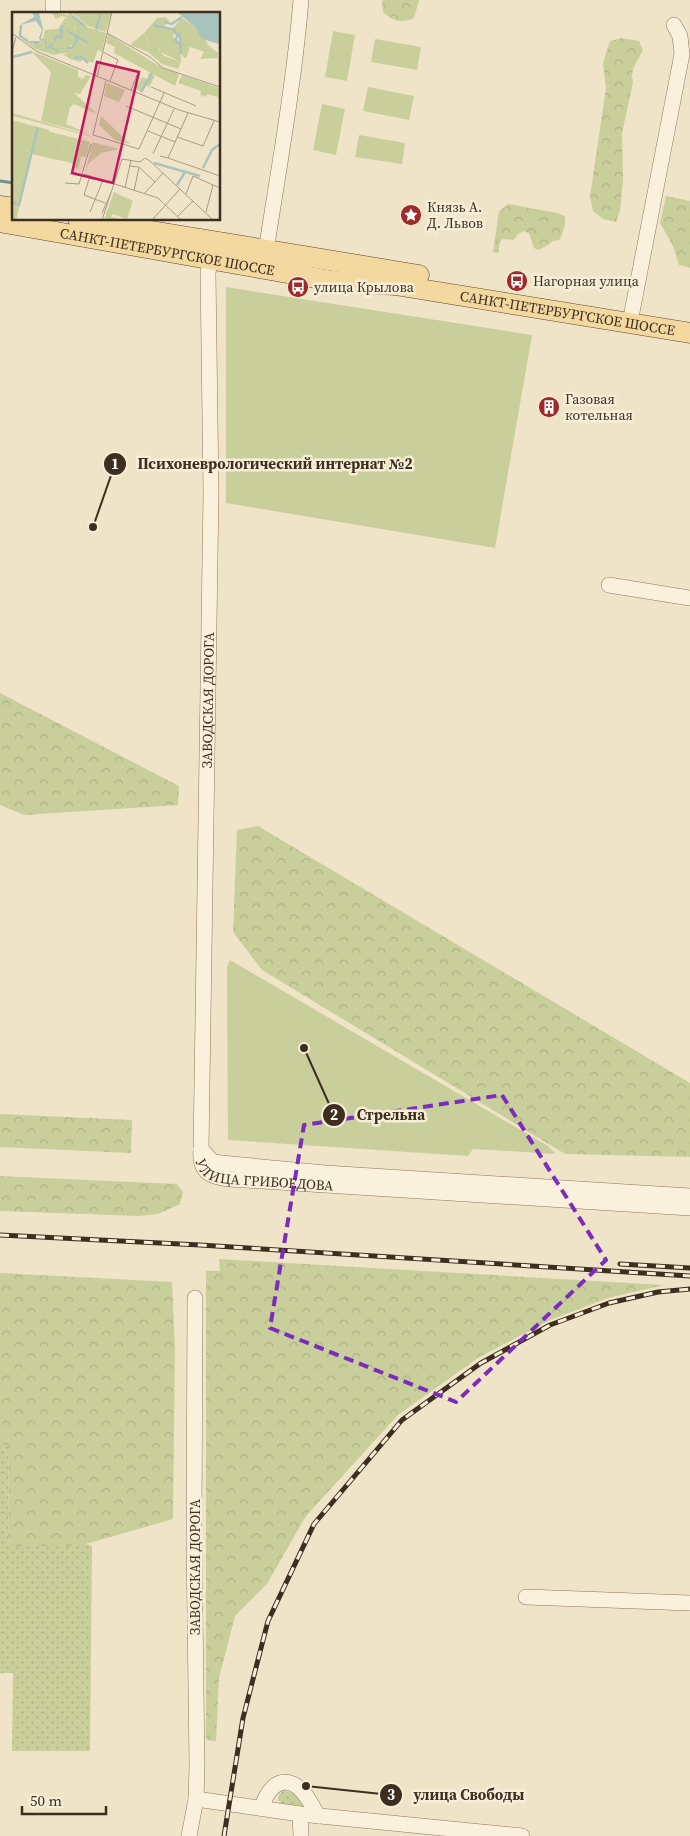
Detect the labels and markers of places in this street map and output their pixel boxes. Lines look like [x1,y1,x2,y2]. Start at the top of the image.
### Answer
place label: Князь А. Д. Львов [427,197,483,233]
place icon: Князь А. Д. Львов [399,203,423,227]
bus stop icon: Нагорная улица [505,269,529,293]
place label: Нагорная улица [533,271,640,291]
bus stop icon: улица Крылова [286,275,310,299]
place label: улица Крылова [314,277,415,297]
place label: Газовая котельная [565,389,633,425]
building icon: Газовая котельная [537,395,561,419]
callout: Психоневрологический интернат №2 [102,449,422,479]
callout: Стрельна [321,1100,435,1130]
callout: улица Свободы [378,1780,534,1810]

